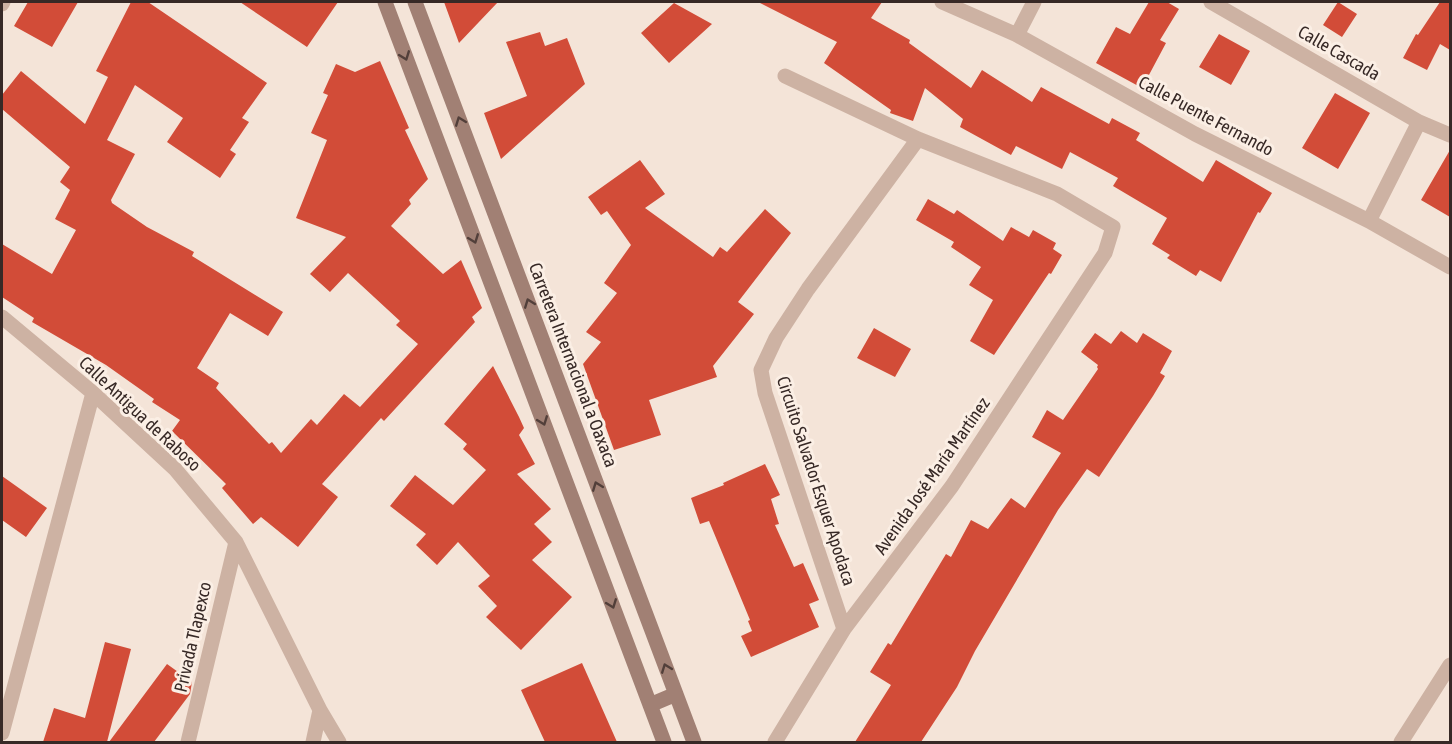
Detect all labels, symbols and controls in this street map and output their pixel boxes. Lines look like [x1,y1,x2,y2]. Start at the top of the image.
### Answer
street label: Calle Cascada [1294,21,1384,84]
one-way arrow [398,50,411,61]
street label: Calle Puente Fernando [1135,71,1277,160]
one-way arrow [454,116,467,127]
one-way arrow [467,233,479,244]
street label: Carretera Internacional a Oaxaca [525,260,622,470]
one-way arrow [523,298,536,309]
street label: Calle Antigua de Raboso [75,352,206,476]
street label: Circuito Salvador Esquer Apodaca [773,374,860,588]
street label: Avenida José María Martínez [869,393,994,558]
one-way arrow [535,415,548,426]
one-way arrow [592,481,605,491]
street label: Privada Tlapexco [170,580,215,694]
one-way arrow [604,598,617,609]
one-way arrow [661,663,674,674]

